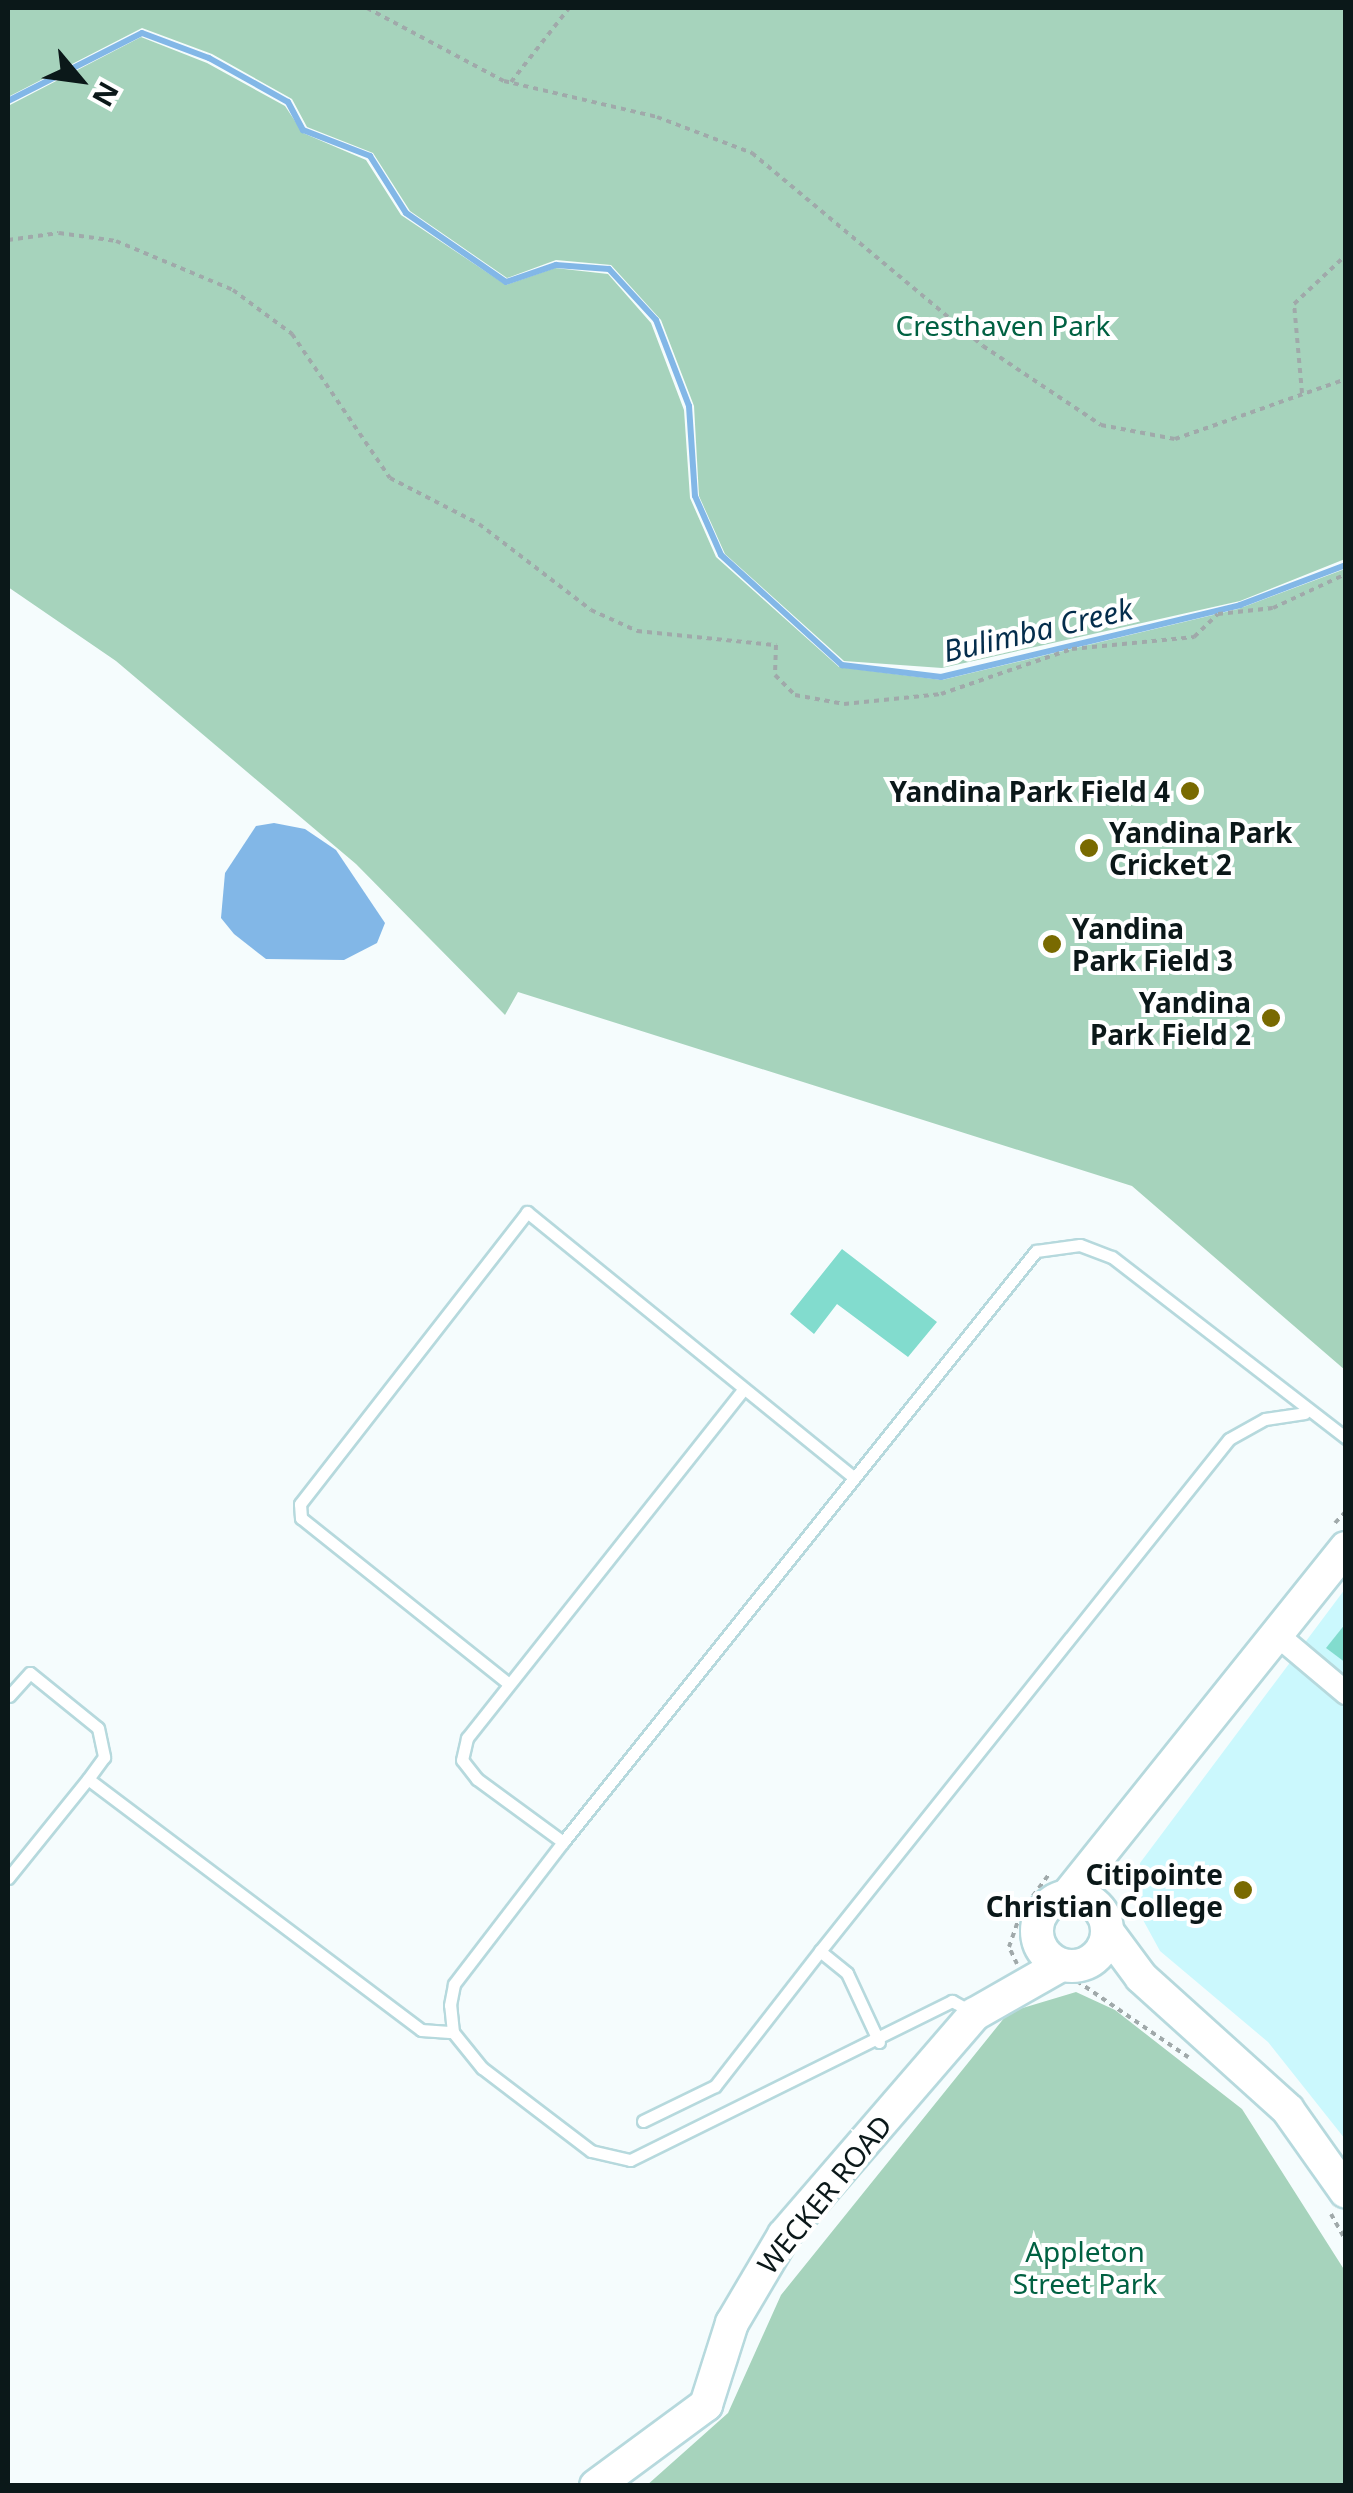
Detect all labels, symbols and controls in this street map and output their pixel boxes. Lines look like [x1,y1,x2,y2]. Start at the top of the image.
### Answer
north arrow [30,30,130,130]
text: N [84,75,128,114]
park label: Cresthaven Park [896,308,1110,342]
water label: Bulimba Creek [940,591,1136,669]
place label: Yandina Park Field 4 [889,774,1170,808]
marker: Yandina Park Field 4 [1179,780,1201,802]
place label: Yandina Park Cricket 2 [1109,815,1292,881]
marker: Yandina Park Cricket 2 [1078,837,1100,859]
place label: Yandina Park Field 3 [1072,911,1233,977]
marker: Yandina Park Field 3 [1041,933,1063,955]
place label: Yandina Park Field 2 [1090,985,1251,1051]
marker: Yandina Park Field 2 [1260,1007,1282,1029]
place label: Citipointe Christian College [986,1857,1223,1923]
marker: Citipointe Christian College [1232,1879,1254,1901]
street label: WECKER ROAD [750,2108,898,2280]
park label: Appleton Street Park [1013,2234,1157,2300]

